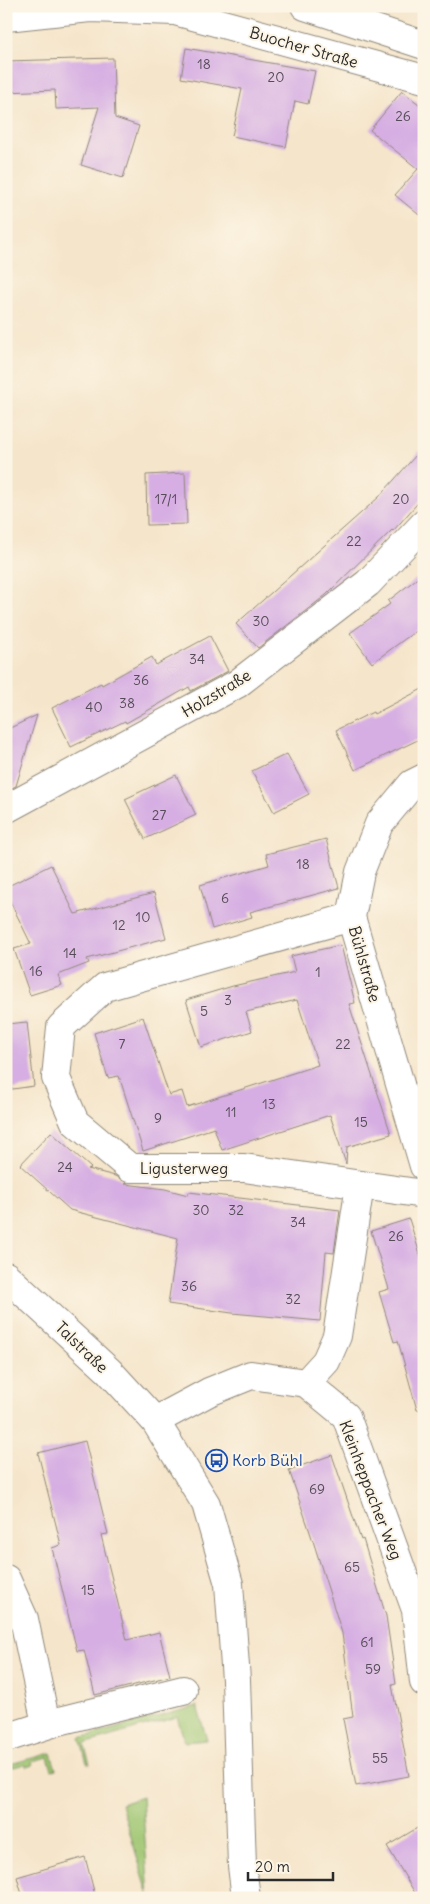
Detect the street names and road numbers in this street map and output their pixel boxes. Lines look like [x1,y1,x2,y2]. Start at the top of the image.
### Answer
street label: Buocher Straße [247,22,361,72]
street label: Holzstraße [178,665,254,721]
street label: Bühlstraße [345,924,385,1004]
street label: Ligusterweg [140,1158,228,1178]
street label: Talstraße [51,1317,113,1377]
street label: Kleinheppacher Weg [335,1417,407,1563]

